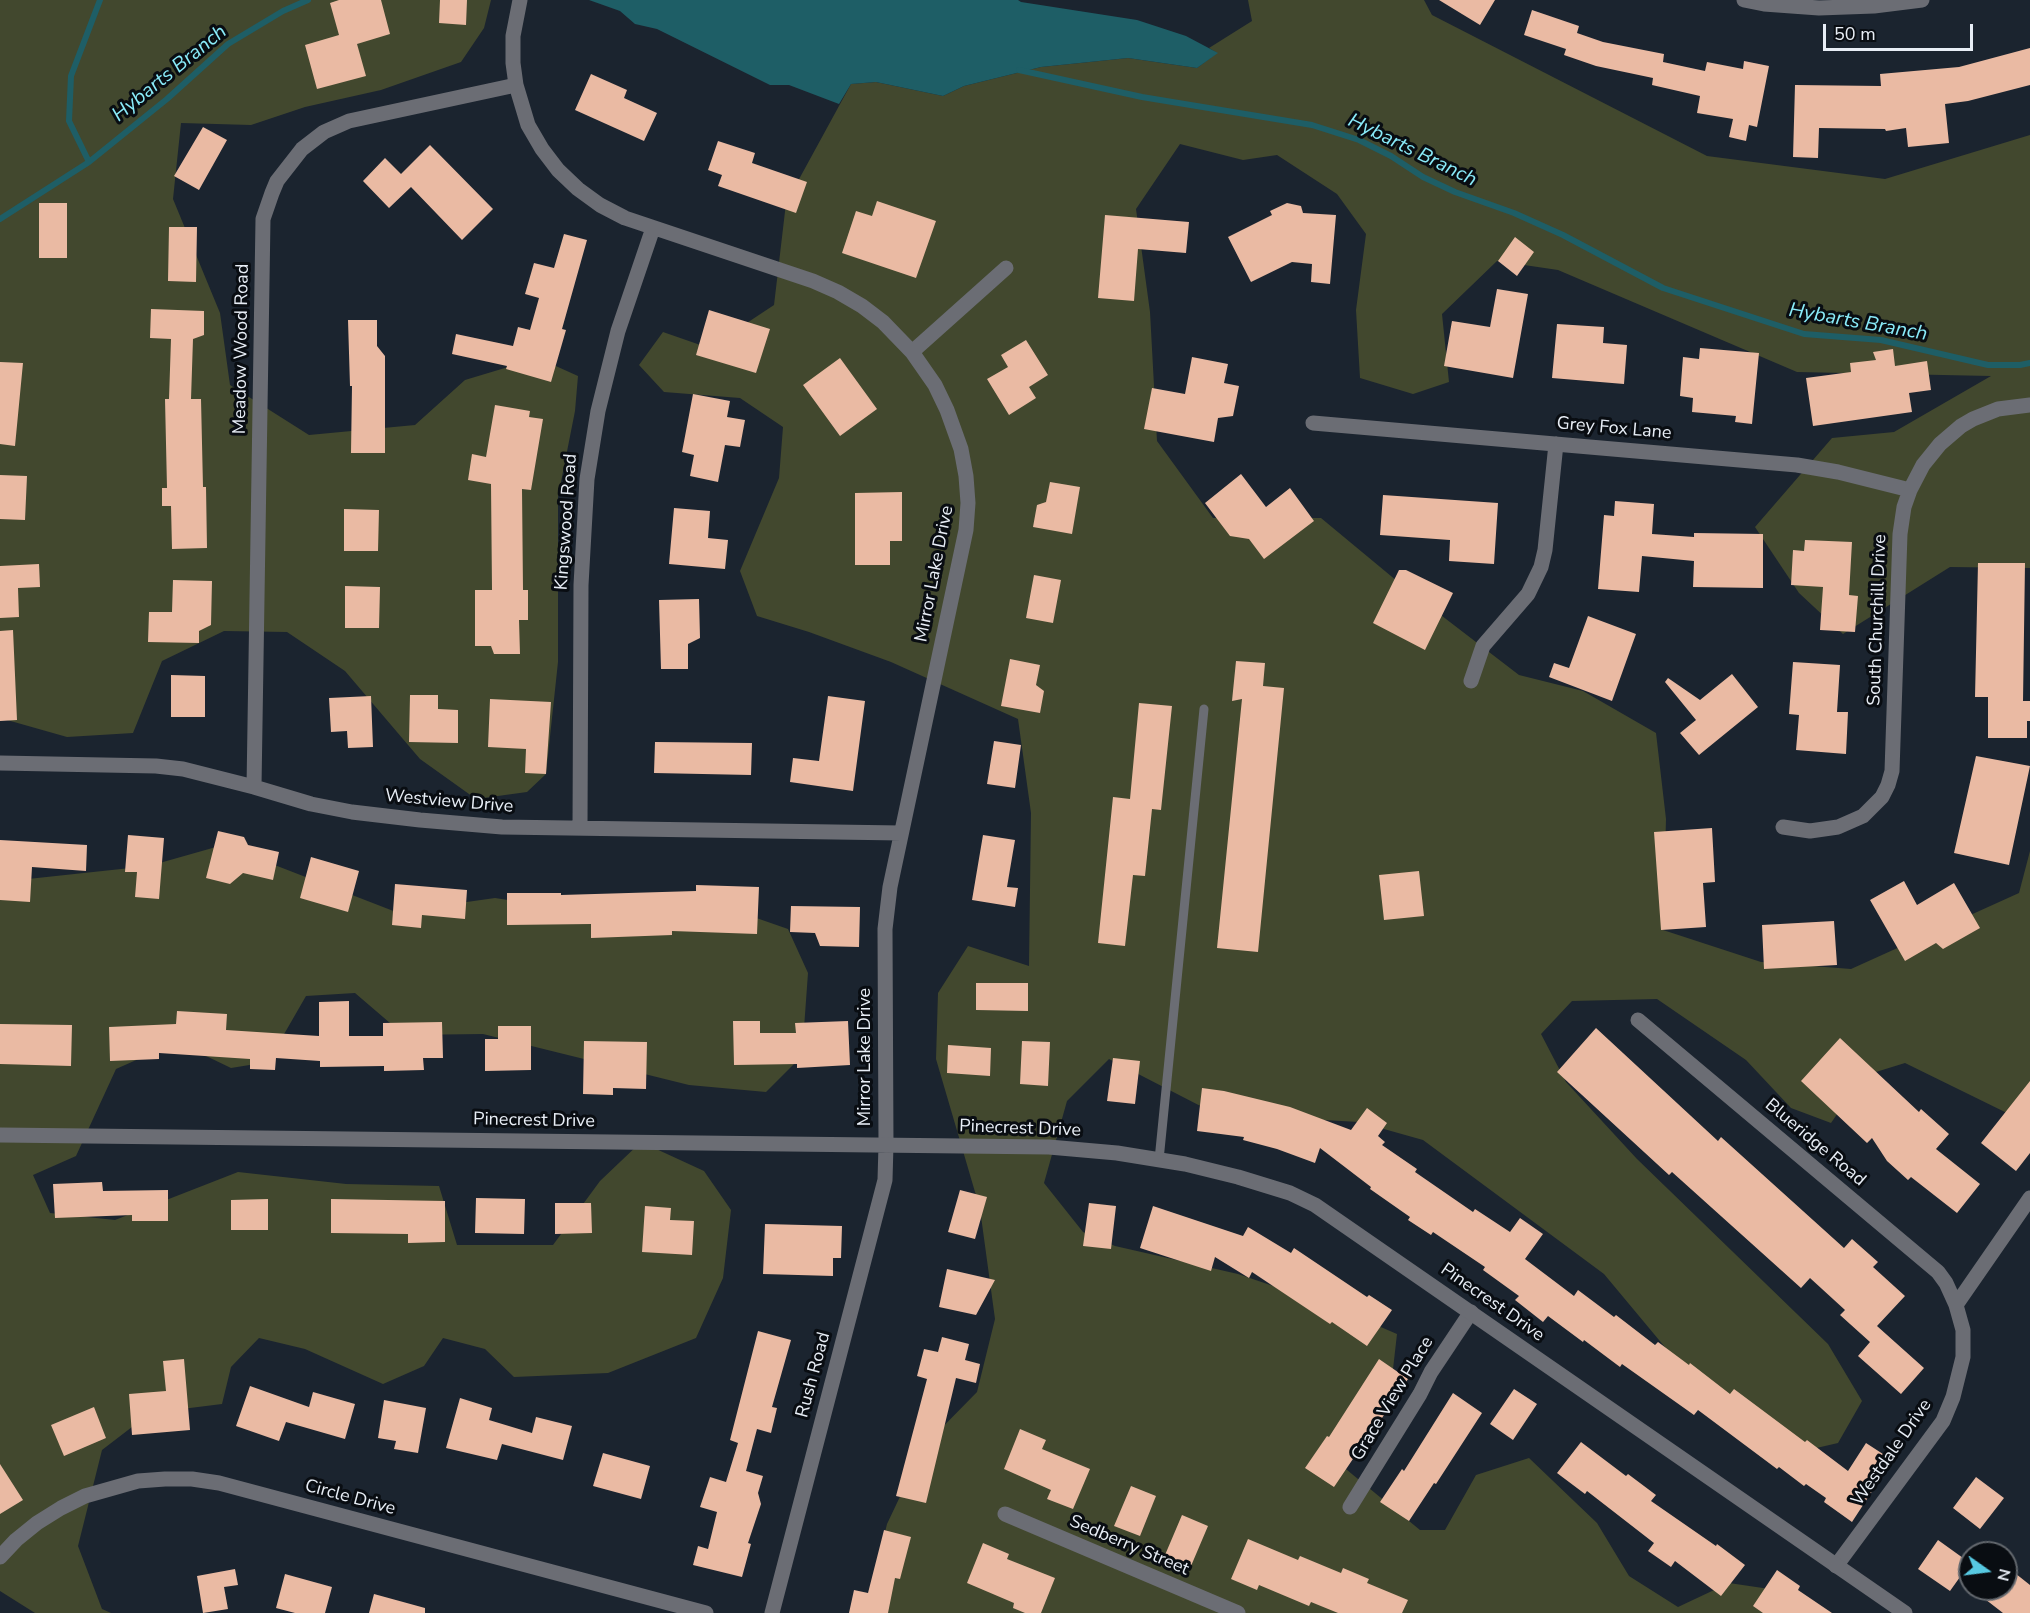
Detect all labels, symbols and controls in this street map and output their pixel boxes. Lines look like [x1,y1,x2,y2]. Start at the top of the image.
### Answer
scale bar [1826,12,1976,50]
water label: Hybarts Branch [108,21,232,127]
text: 50 m [1834,22,1876,46]
water label: Hybarts Branch [1344,109,1480,193]
street label: Meadow Wood Road [230,264,254,434]
water label: Hybarts Branch [1787,299,1929,347]
street label: Grey Fox Lane [1556,413,1672,445]
street label: Kingswood Road [551,453,583,591]
street label: Mirror Lake Drive [911,504,959,644]
street label: South Churchill Drive [1864,534,1892,706]
street label: Westview Drive [384,786,514,818]
street label: Mirror Lake Drive [855,988,877,1126]
street label: Blueridge Road [1760,1095,1870,1191]
street label: Pinecrest Drive [473,1109,595,1133]
street label: Pinecrest Drive [959,1116,1081,1142]
street label: Pinecrest Drive [1436,1259,1548,1347]
street label: Rush Road [792,1330,836,1420]
street label: Grace View Place [1347,1333,1439,1465]
street label: Westdale Drive [1847,1395,1937,1511]
street label: Circle Drive [302,1476,398,1520]
street label: Sedberry Street [1066,1511,1192,1581]
north arrow [1958,1541,2018,1601]
text: N [1991,1566,2016,1583]

